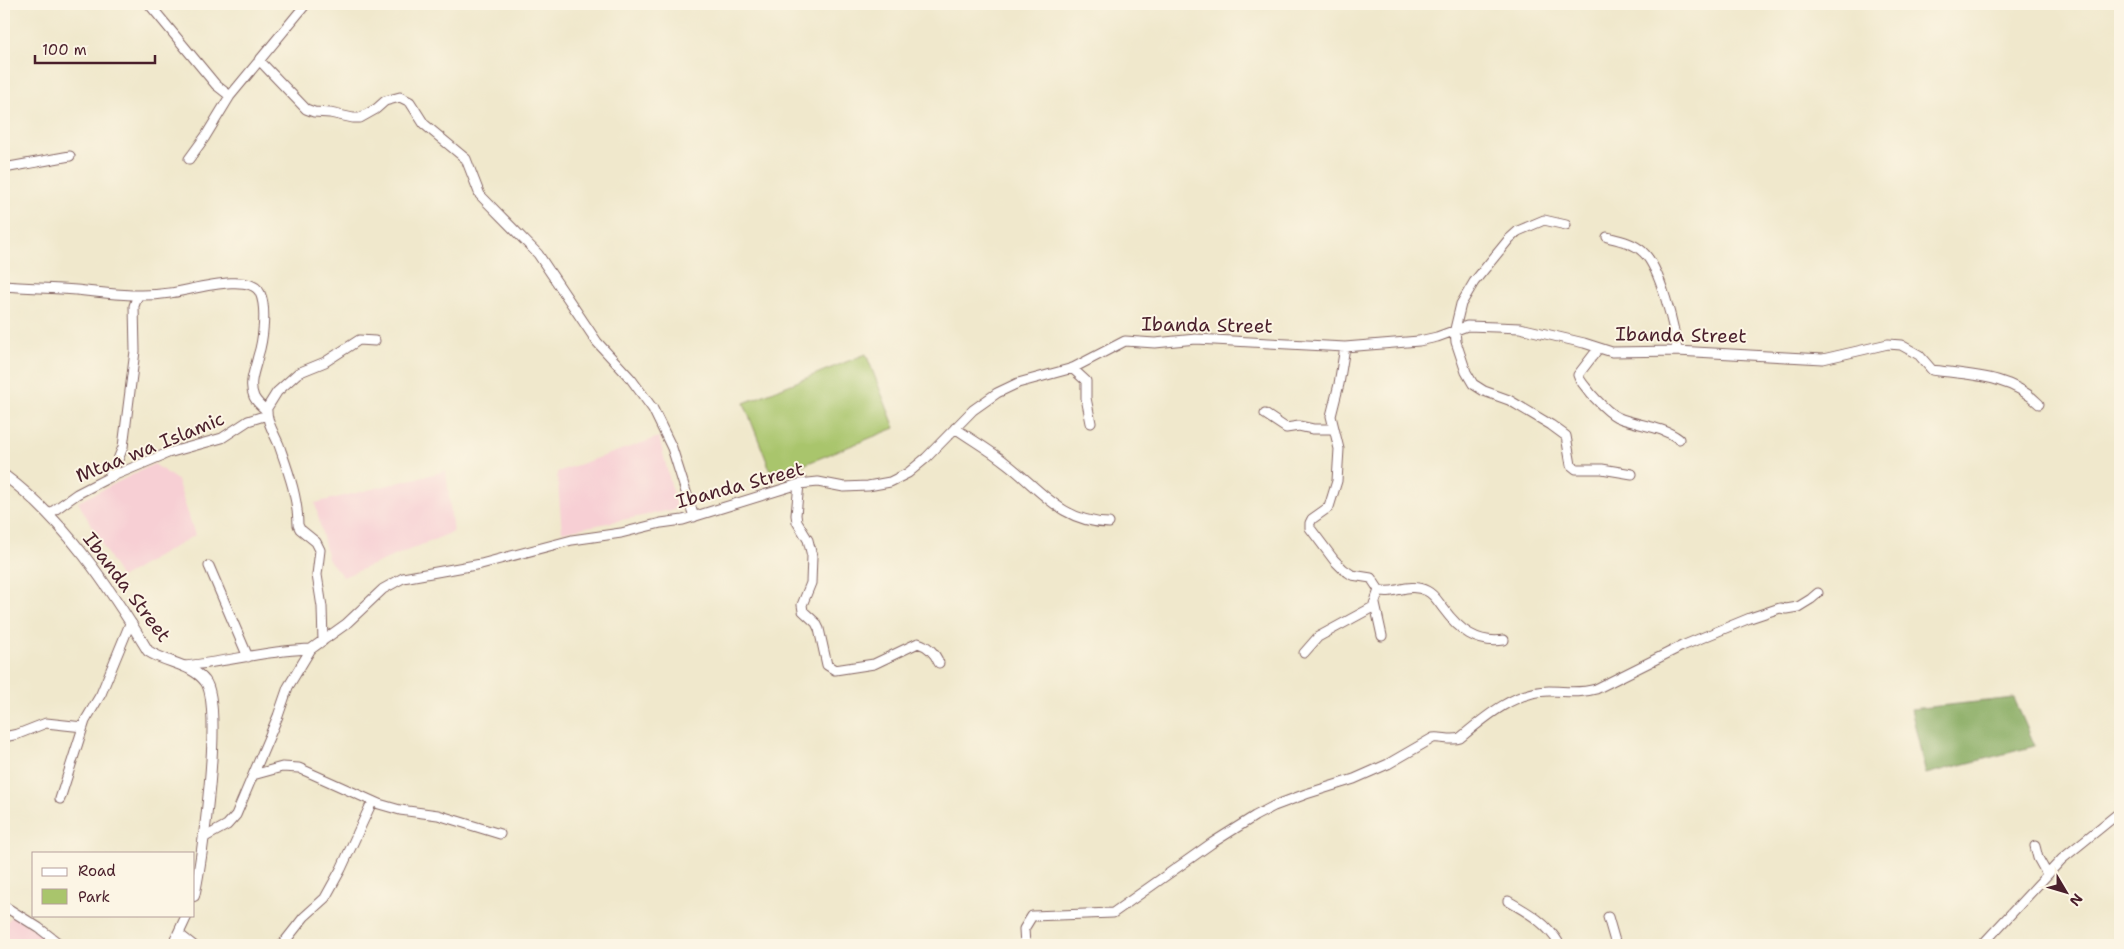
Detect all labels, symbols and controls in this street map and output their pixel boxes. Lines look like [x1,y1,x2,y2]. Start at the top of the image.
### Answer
scale bar [35,32,155,64]
text: 100 m [42,40,87,60]
street label: Ibanda Street [1141,311,1273,339]
street label: Ibanda Street [1615,321,1747,349]
street label: Mtaa wa Islamic [72,406,228,488]
street label: Ibanda Street [673,456,807,514]
street label: Ibanda Street [78,527,176,647]
legend [32,852,195,916]
text: Road [78,861,116,881]
north arrow [2042,866,2092,916]
text: Park [78,887,110,907]
text: N [2066,890,2087,910]

